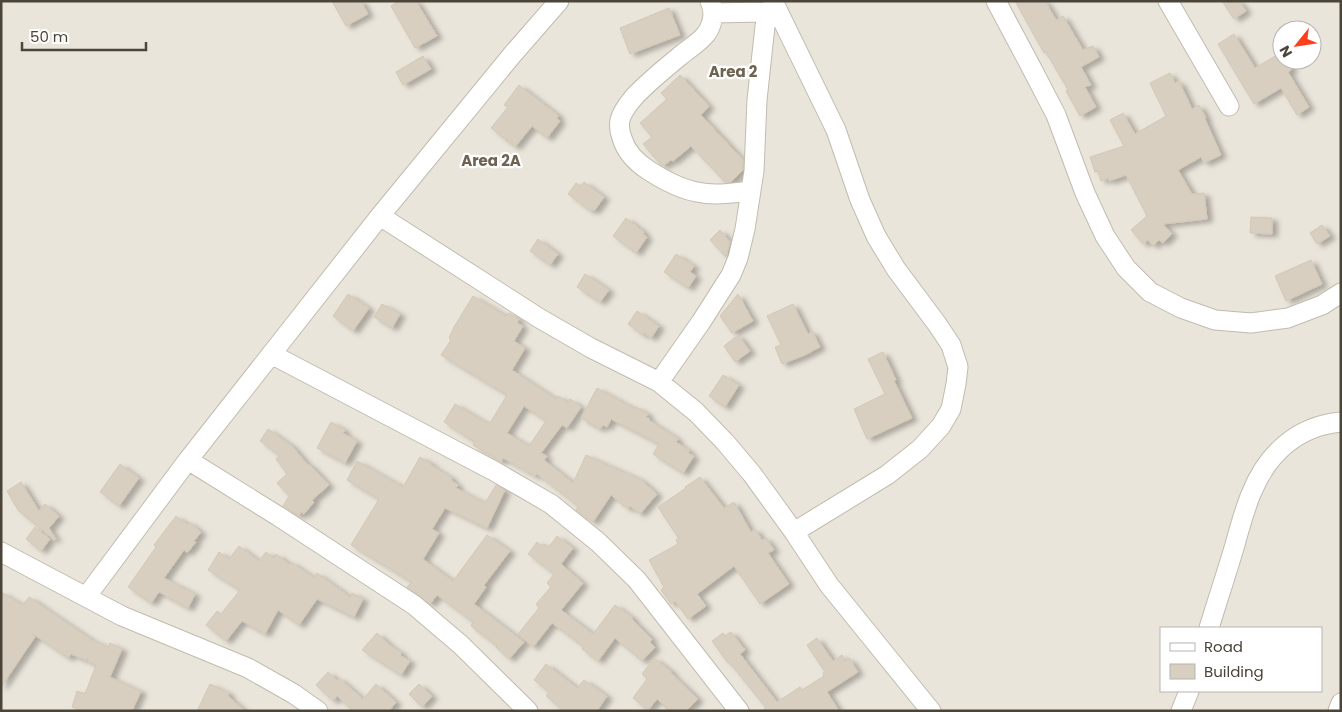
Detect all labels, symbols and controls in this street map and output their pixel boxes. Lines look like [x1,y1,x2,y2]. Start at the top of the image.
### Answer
scale bar [22,20,146,52]
north arrow [1272,20,1322,70]
text: 50 m [30,26,68,47]
text: N [1274,42,1297,61]
district label: Area 2 [709,61,758,82]
district label: Area 2A [461,150,521,171]
legend [1160,627,1322,692]
text: Road [1204,636,1243,657]
text: Building [1204,661,1264,682]

